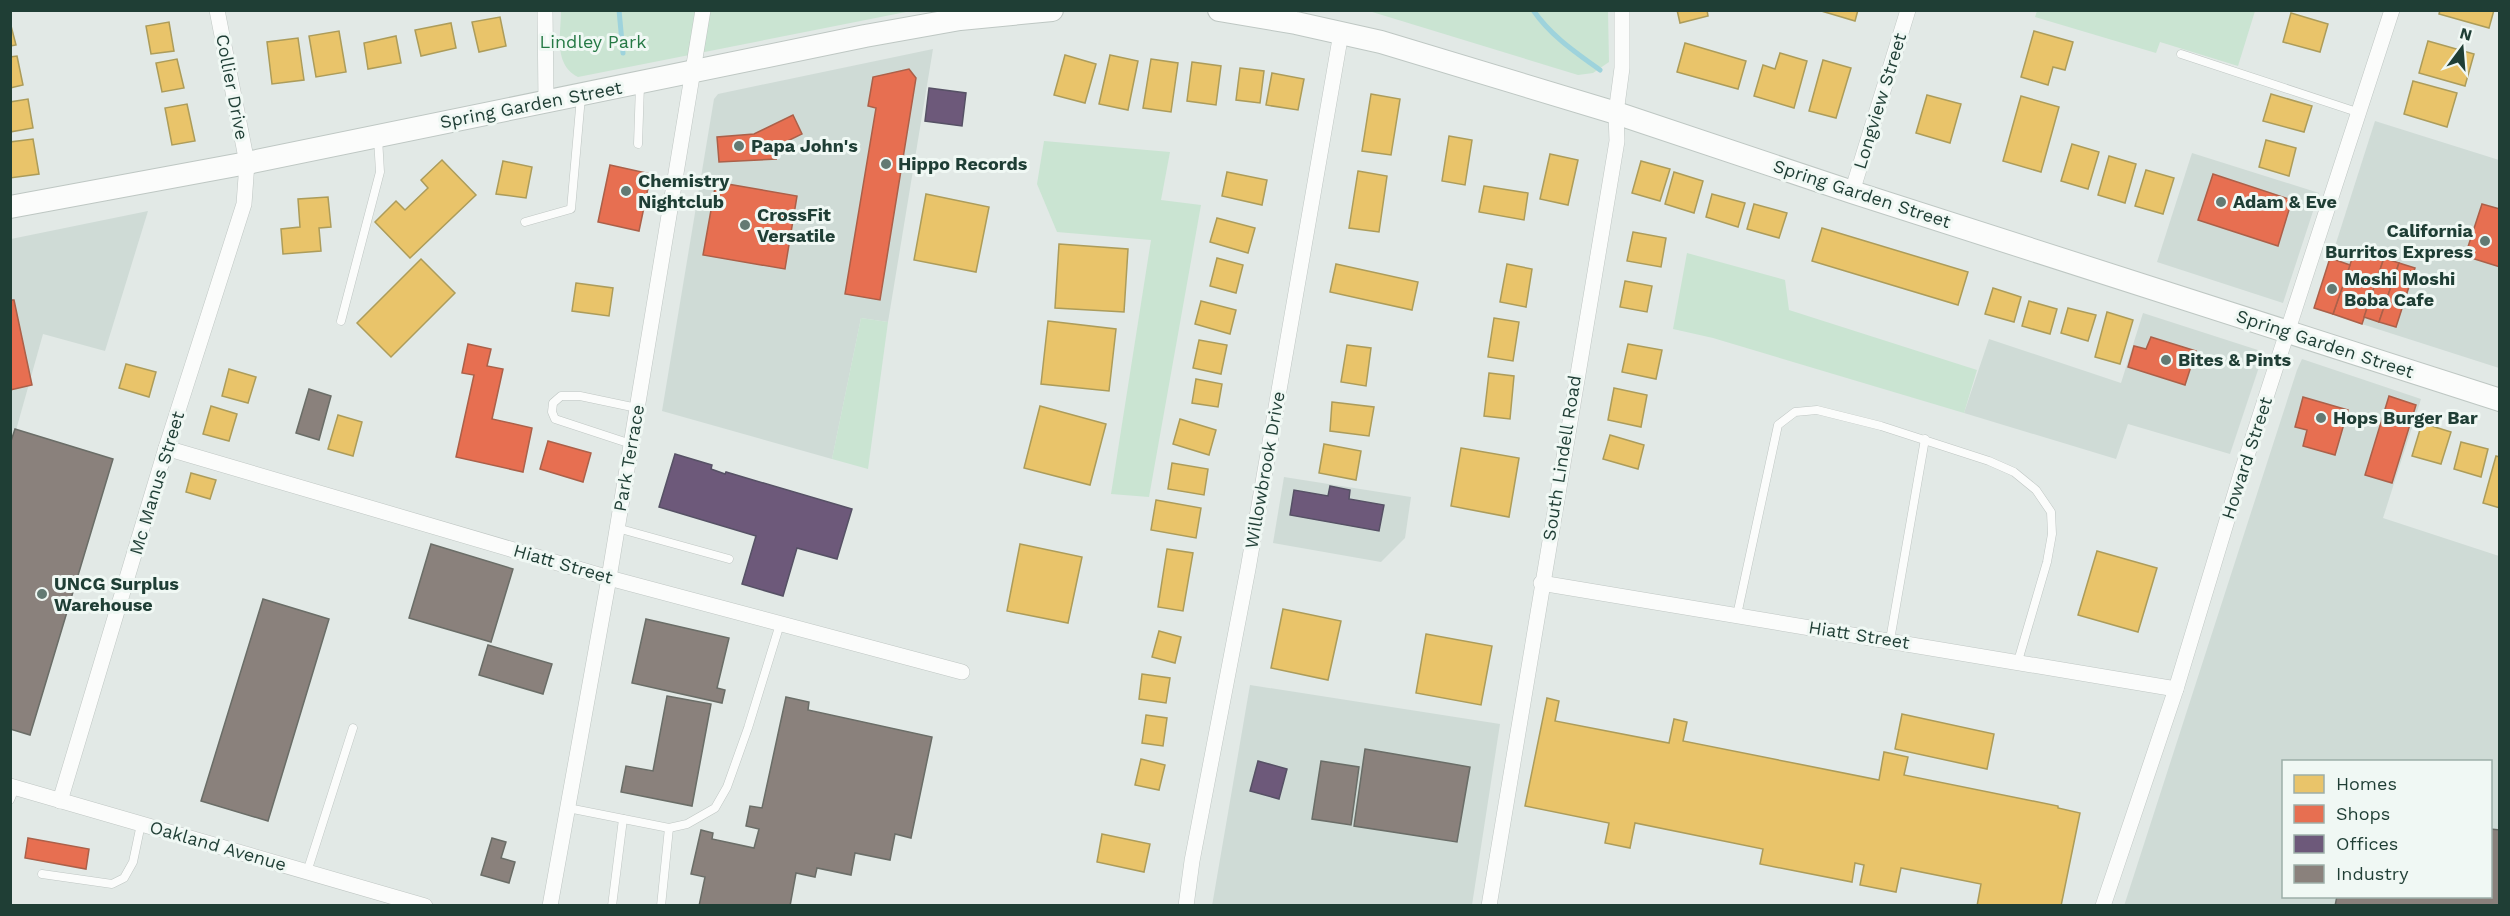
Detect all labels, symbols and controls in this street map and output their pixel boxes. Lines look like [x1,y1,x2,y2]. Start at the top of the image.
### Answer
north arrow [2432,18,2492,78]
text: N [2458,23,2474,45]
street label: Longview Street [1849,30,1910,171]
park label: Lindley Park [539,31,647,52]
street label: Collier Drive [212,32,253,142]
street label: Spring Garden Street [438,76,624,132]
place label: Papa John's [751,135,858,156]
marker: Papa John's [732,139,746,153]
place label: Hippo Records [898,153,1028,174]
street label: Spring Garden Street [1771,155,1954,232]
marker: Hippo Records [879,157,893,171]
place label: Chemistry Nightclub [638,170,730,212]
marker: Chemistry Nightclub [619,184,633,198]
place label: Adam & Eve [2233,191,2337,212]
marker: Adam & Eve [2214,195,2228,209]
place label: CrossFit Versatile [757,204,835,246]
marker: CrossFit Versatile [738,218,752,232]
place label: California Burritos Express [2325,220,2474,262]
marker: California Burritos Express [2478,234,2492,248]
place label: Moshi Moshi Boba Cafe [2344,268,2455,310]
marker: Moshi Moshi Boba Cafe [2325,282,2339,296]
street label: Spring Garden Street [2234,305,2417,382]
place label: Bites & Pints [2178,349,2292,370]
marker: Bites & Pints [2159,353,2173,367]
street label: South Lindell Road [1538,374,1585,542]
street label: Willowbrook Drive [1240,390,1289,550]
street label: Howard Street [2217,394,2276,522]
street label: Park Terrace [609,403,648,513]
place label: Hops Burger Bar [2333,407,2478,428]
street label: Mc Manus Street [125,408,188,557]
marker: Hops Burger Bar [2314,411,2328,425]
street label: Hiatt Street [511,539,616,588]
place label: UNCG Surplus Warehouse [54,573,179,615]
marker: UNCG Surplus Warehouse [35,587,49,601]
street label: Hiatt Street [1807,616,1912,653]
legend [2282,760,2492,898]
text: Homes [2336,773,2397,794]
text: Shops [2336,803,2390,824]
street label: Oakland Avenue [147,816,289,875]
text: Offices [2336,833,2398,854]
text: Industry [2336,863,2409,884]

